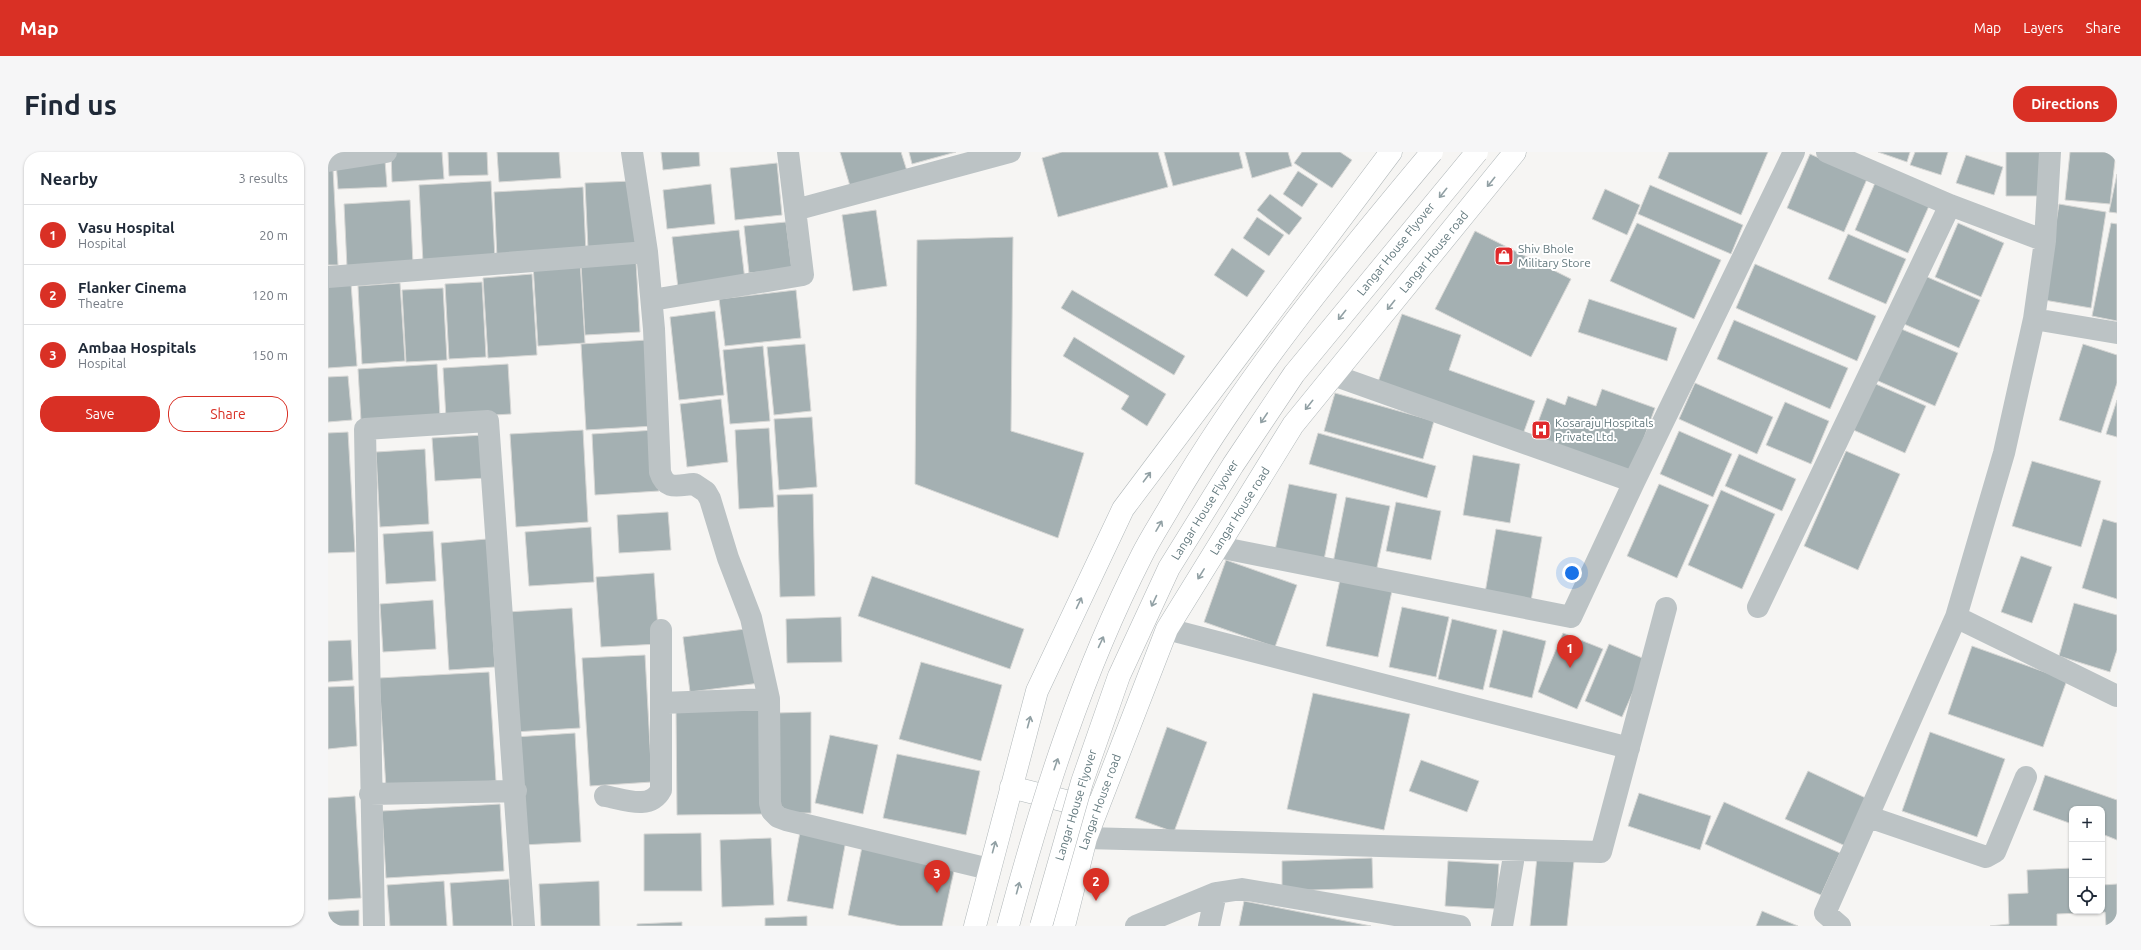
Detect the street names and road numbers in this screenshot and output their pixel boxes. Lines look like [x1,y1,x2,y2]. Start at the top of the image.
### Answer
street label: Langar House Flyover [1354,199,1437,298]
street label: Langar House road [1397,208,1470,295]
street label: Langar House Flyover [1168,457,1241,562]
street label: Langar House road [1207,464,1272,557]
street label: Langar House Flyover [1052,747,1099,862]
street label: Langar House road [1076,752,1123,852]

